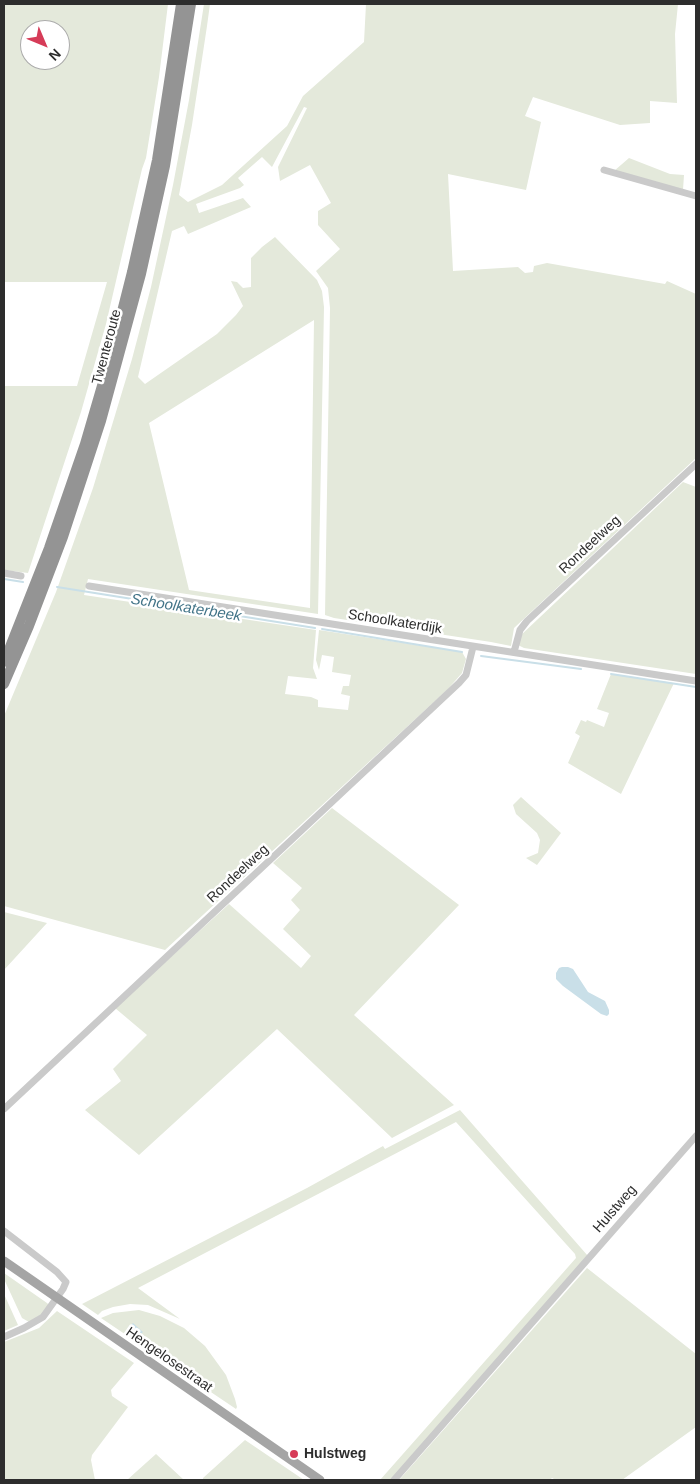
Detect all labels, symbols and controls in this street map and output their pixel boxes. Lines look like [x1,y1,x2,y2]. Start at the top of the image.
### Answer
north arrow [20,20,70,70]
text: N [46,46,64,64]
street label: Twenteroute [89,308,125,386]
street label: Rondeelweg [556,512,624,578]
water label: Schoolkaterbeek [129,590,243,626]
street label: Schoolkaterdijk [347,606,443,638]
street label: Rondeelweg [204,841,272,907]
street label: Hulstweg [590,1182,640,1236]
street label: Hengelosestraat [122,1324,216,1396]
place label: Hulstweg [304,1446,366,1462]
marker: Hulstweg [288,1448,300,1460]

